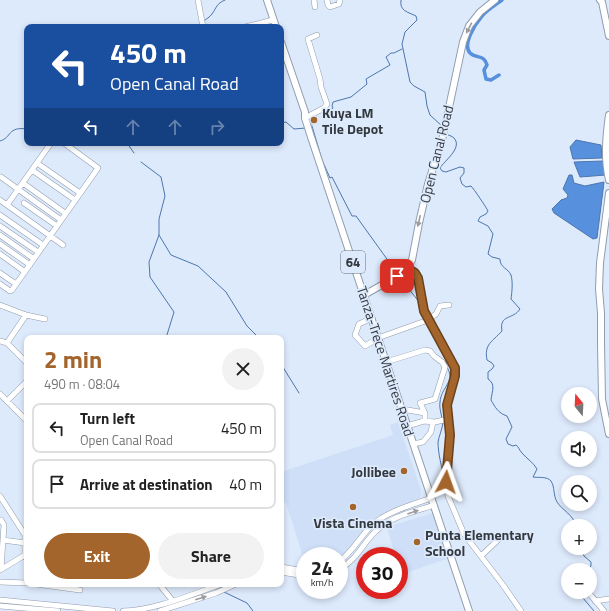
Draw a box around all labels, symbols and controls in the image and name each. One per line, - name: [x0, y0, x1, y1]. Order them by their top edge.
- one-way arrow: [466, 22, 473, 34]
- text: 450 m: [110, 31, 187, 74]
- icon: left: [44, 40, 96, 92]
- text: Open Canal Road: [110, 70, 239, 97]
- place label: Kuya LM Tile Depot: [322, 102, 383, 139]
- street label: Open Canal Road: [414, 103, 458, 205]
- marker: Kuya LM Tile Depot: [309, 115, 319, 125]
- icon: left: [80, 116, 102, 138]
- icon: ahead: [122, 116, 144, 138]
- icon: ahead: [164, 116, 186, 138]
- icon: right: [206, 116, 228, 138]
- one-way arrow: [416, 215, 422, 228]
- road number: 64: [341, 251, 365, 273]
- pin: [380, 259, 414, 293]
- icon: arrive: [386, 265, 408, 287]
- street label: Tanza-Trece Martires Road: [352, 283, 420, 439]
- text: 2 min: [44, 341, 102, 377]
- button: close: [222, 348, 264, 390]
- text: 490 m · 08:04: [44, 374, 120, 394]
- north arrow: [561, 387, 597, 423]
- map controls: [561, 387, 597, 599]
- text: Turn left: [80, 407, 135, 430]
- icon: left: [46, 417, 68, 439]
- text: 450 m: [221, 417, 262, 440]
- text: Open Canal Road: [80, 430, 173, 450]
- button: sound: [561, 431, 597, 467]
- place label: Jollibee: [351, 461, 396, 482]
- position arrow: [425, 461, 467, 503]
- marker: Jollibee: [399, 466, 409, 476]
- icon: arrive: [46, 473, 68, 495]
- text: Arrive at destination: [80, 473, 213, 496]
- text: 40 m: [229, 473, 262, 496]
- button: search: [561, 475, 597, 511]
- marker: Vista Cinema: [348, 502, 358, 512]
- one-way arrow: [407, 509, 419, 515]
- place label: Vista Cinema: [314, 512, 393, 533]
- button: +: [561, 519, 597, 555]
- place label: Punta Elementary School: [425, 524, 534, 561]
- button: Exit: [44, 533, 150, 579]
- button: Share: [158, 533, 264, 579]
- marker: Punta Elementary School: [412, 537, 422, 547]
- speed limit sign: 30: [356, 547, 408, 599]
- text: 24: [311, 552, 333, 583]
- button: −: [561, 563, 597, 599]
- text: km/h: [311, 575, 333, 590]
- one-way arrow: [195, 595, 207, 601]

